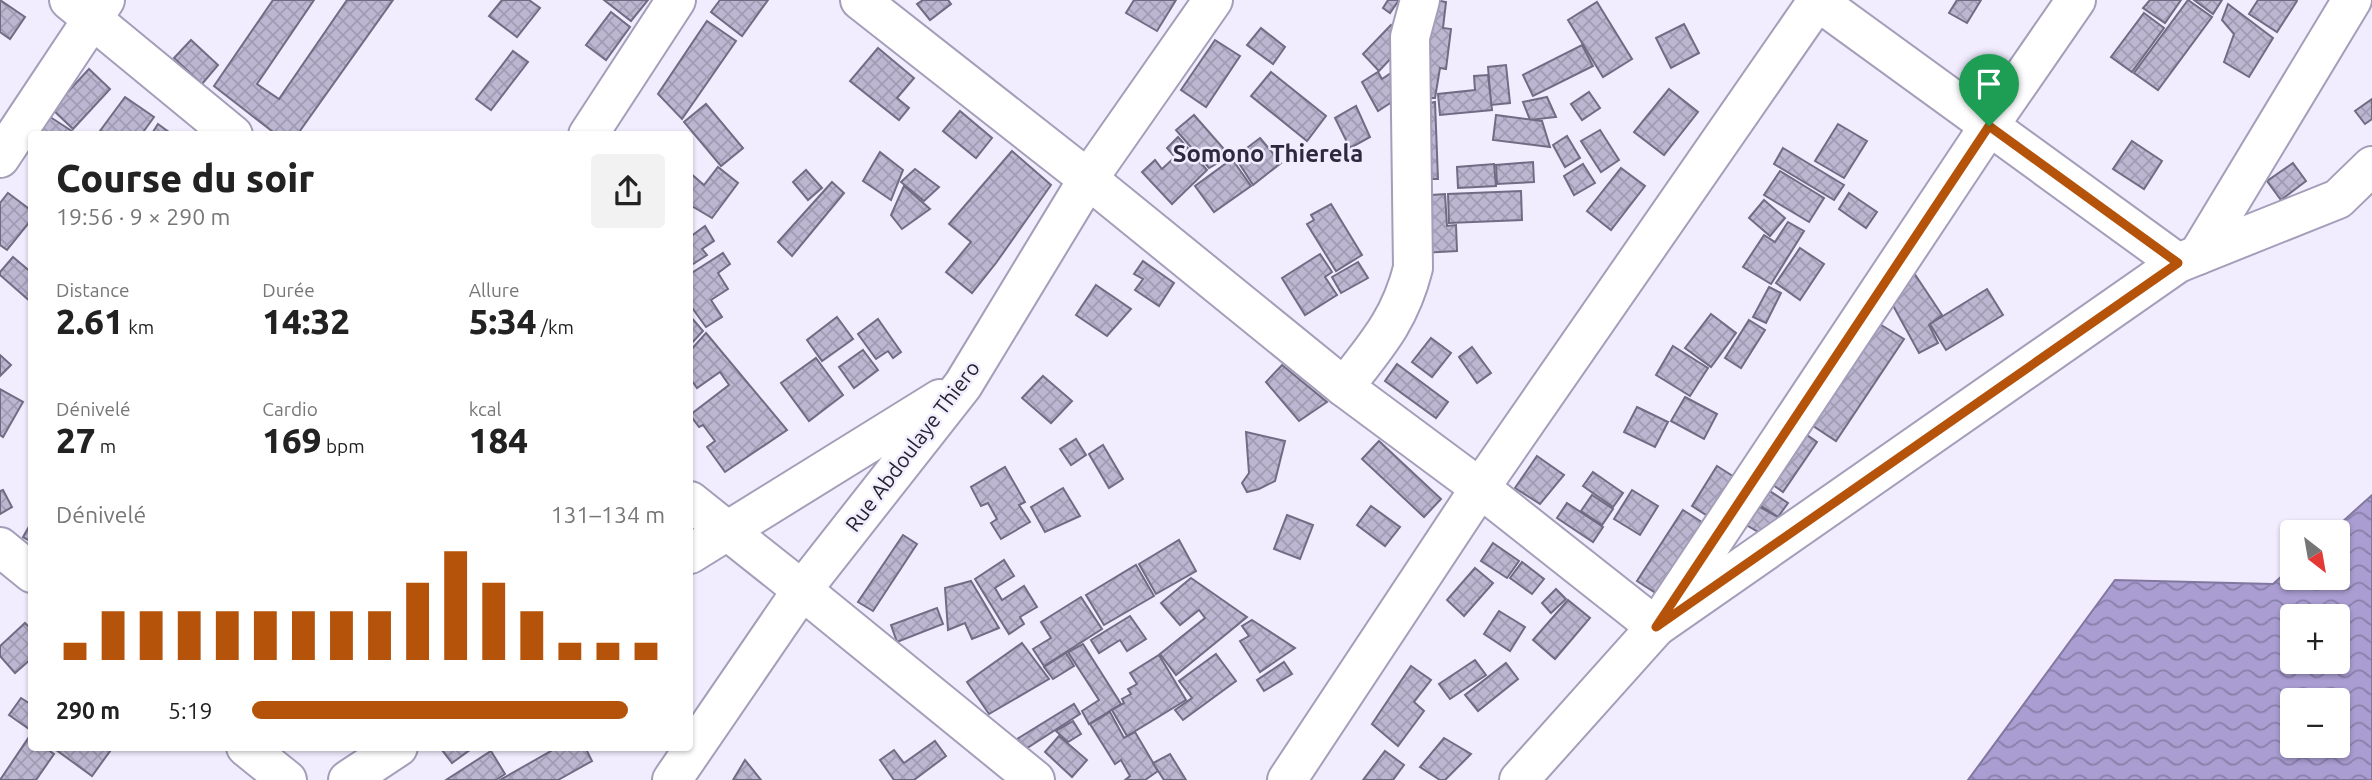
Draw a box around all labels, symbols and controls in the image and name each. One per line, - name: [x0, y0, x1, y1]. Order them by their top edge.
- pin: [1959, 54, 2019, 126]
- icon: arrive: [1970, 65, 2008, 103]
- district label: Somono Thierela: [1173, 140, 1363, 167]
- button: share: [591, 154, 665, 228]
- text: Course du soir: [56, 157, 314, 199]
- text: 19:56 · 9 × 290 m: [56, 204, 230, 229]
- text: Distance: [56, 279, 130, 301]
- text: Durée: [262, 279, 315, 301]
- text: Allure: [469, 279, 519, 301]
- text: 2.61: [56, 301, 124, 341]
- text: 14:32: [262, 301, 350, 341]
- text: 5:34: [469, 301, 537, 341]
- text: km: [124, 316, 154, 338]
- text: /km: [537, 316, 574, 338]
- street label: Rue Abdoulaye Thiero: [840, 356, 984, 536]
- text: Dénivelé: [56, 398, 131, 420]
- text: Cardio: [262, 398, 318, 420]
- text: kcal: [469, 398, 501, 420]
- text: 27: [56, 420, 95, 460]
- text: 169: [262, 420, 322, 460]
- text: 184: [469, 420, 528, 460]
- text: m: [95, 435, 116, 457]
- text: bpm: [322, 435, 365, 457]
- text: Dénivelé: [56, 502, 146, 527]
- text: 131–134 m: [551, 502, 665, 527]
- north arrow: [2280, 520, 2350, 590]
- map controls: [2280, 520, 2350, 758]
- button: +: [2280, 604, 2350, 674]
- button: −: [2280, 688, 2350, 758]
- text: 290 m: [56, 698, 120, 723]
- text: 5:19: [168, 698, 213, 723]

